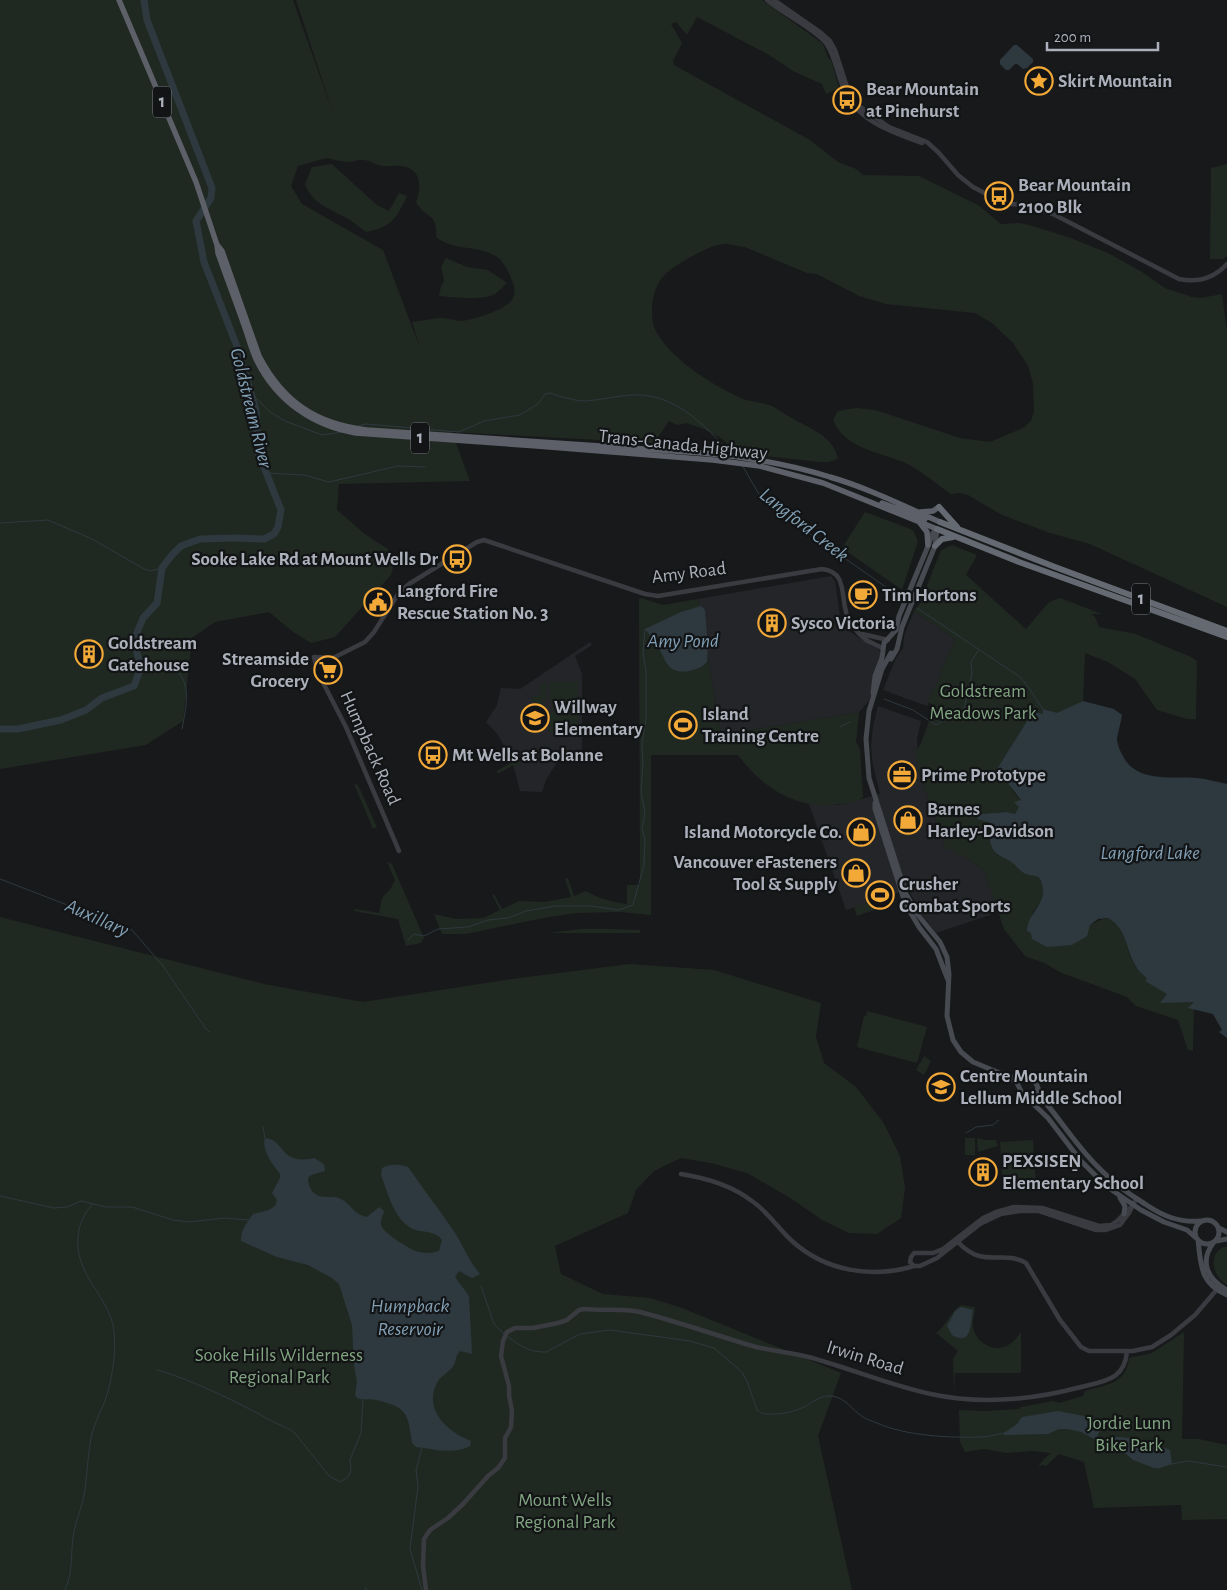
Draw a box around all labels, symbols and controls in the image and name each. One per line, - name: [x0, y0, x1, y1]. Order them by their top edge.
- scale bar: [1047, 20, 1158, 52]
- text: 200 m: [1054, 30, 1091, 45]
- place icon: Skirt Mountain: [1024, 66, 1054, 96]
- place label: Skirt Mountain: [1058, 72, 1172, 91]
- place label: Bear Mountain at Pinehurst: [866, 80, 979, 121]
- bus stop icon: Bear Mountain at Pinehurst: [832, 85, 862, 115]
- road number: 1: [153, 86, 171, 118]
- place label: Bear Mountain 2100 Blk: [1018, 176, 1131, 217]
- bus stop icon: Bear Mountain 2100 Blk: [984, 181, 1014, 211]
- water label: Goldstream River: [226, 346, 276, 471]
- road number: 1: [411, 422, 429, 453]
- street label: Trans-Canada Highway: [598, 427, 768, 463]
- water label: Langford Creek: [756, 484, 852, 566]
- bus stop icon: Sooke Lake Rd at Mount Wells Dr: [442, 544, 472, 574]
- place label: Sooke Lake Rd at Mount Wells Dr: [191, 550, 438, 569]
- street label: Amy Road: [651, 559, 727, 587]
- cafe icon: Tim Hortons: [848, 580, 878, 610]
- place label: Langford Fire Rescue Station No. 3: [397, 582, 548, 623]
- road number: 1: [1132, 584, 1150, 614]
- place label: Tim Hortons: [882, 586, 976, 605]
- public building icon: Langford Fire Rescue Station No. 3: [363, 587, 393, 617]
- building icon: Sysco Victoria: [757, 608, 787, 638]
- place label: Sysco Victoria: [791, 614, 895, 633]
- water label: Amy Pond: [646, 631, 719, 651]
- place label: Goldstream Gatehouse: [108, 634, 197, 675]
- building icon: Goldstream Gatehouse: [74, 639, 104, 669]
- place label: Streamside Grocery: [222, 650, 310, 691]
- supermarket icon: Streamside Grocery: [313, 655, 343, 685]
- park label: Goldstream Meadows Park: [930, 682, 1037, 723]
- street label: Humpback Road: [336, 688, 404, 808]
- place label: Willway Elementary: [554, 698, 643, 739]
- school or university icon: Willway Elementary: [520, 703, 550, 733]
- place label: Island Training Centre: [702, 705, 819, 746]
- sports icon: Island Training Centre: [668, 710, 698, 740]
- bus stop icon: Mt Wells at Bolanne: [418, 740, 448, 770]
- place label: Mt Wells at Bolanne: [452, 746, 603, 765]
- office icon: Prime Prototype: [887, 760, 917, 790]
- place label: Prime Prototype: [921, 766, 1046, 785]
- place label: Barnes Harley-Davidson: [927, 800, 1054, 841]
- shop icon: Barnes Harley-Davidson: [893, 805, 923, 835]
- shop icon: Island Motorcycle Co.: [846, 817, 876, 847]
- place label: Island Motorcycle Co.: [684, 823, 842, 842]
- water label: Langford Lake: [1100, 843, 1200, 863]
- place label: Vancouver eFasteners Tool & Supply: [673, 853, 837, 894]
- shop icon: Vancouver eFasteners Tool & Supply: [841, 858, 871, 888]
- place label: Crusher Combat Sports: [899, 875, 1010, 916]
- sports icon: Crusher Combat Sports: [865, 880, 895, 910]
- water label: Auxillary: [62, 895, 132, 941]
- place label: Centre Mountain Lellum Middle School: [960, 1067, 1122, 1108]
- school or university icon: Centre Mountain Lellum Middle School: [926, 1072, 956, 1102]
- place label: PEXSISEṈ Elementary School: [1002, 1152, 1144, 1193]
- building icon: PEXSISEṈ Elementary School: [968, 1157, 998, 1187]
- water label: Humpback Reservoir: [371, 1296, 449, 1339]
- street label: Irwin Road: [824, 1337, 906, 1379]
- park label: Sooke Hills Wilderness Regional Park: [195, 1346, 363, 1387]
- park label: Jordie Lunn Bike Park: [1087, 1414, 1171, 1455]
- park label: Mount Wells Regional Park: [515, 1491, 616, 1532]

